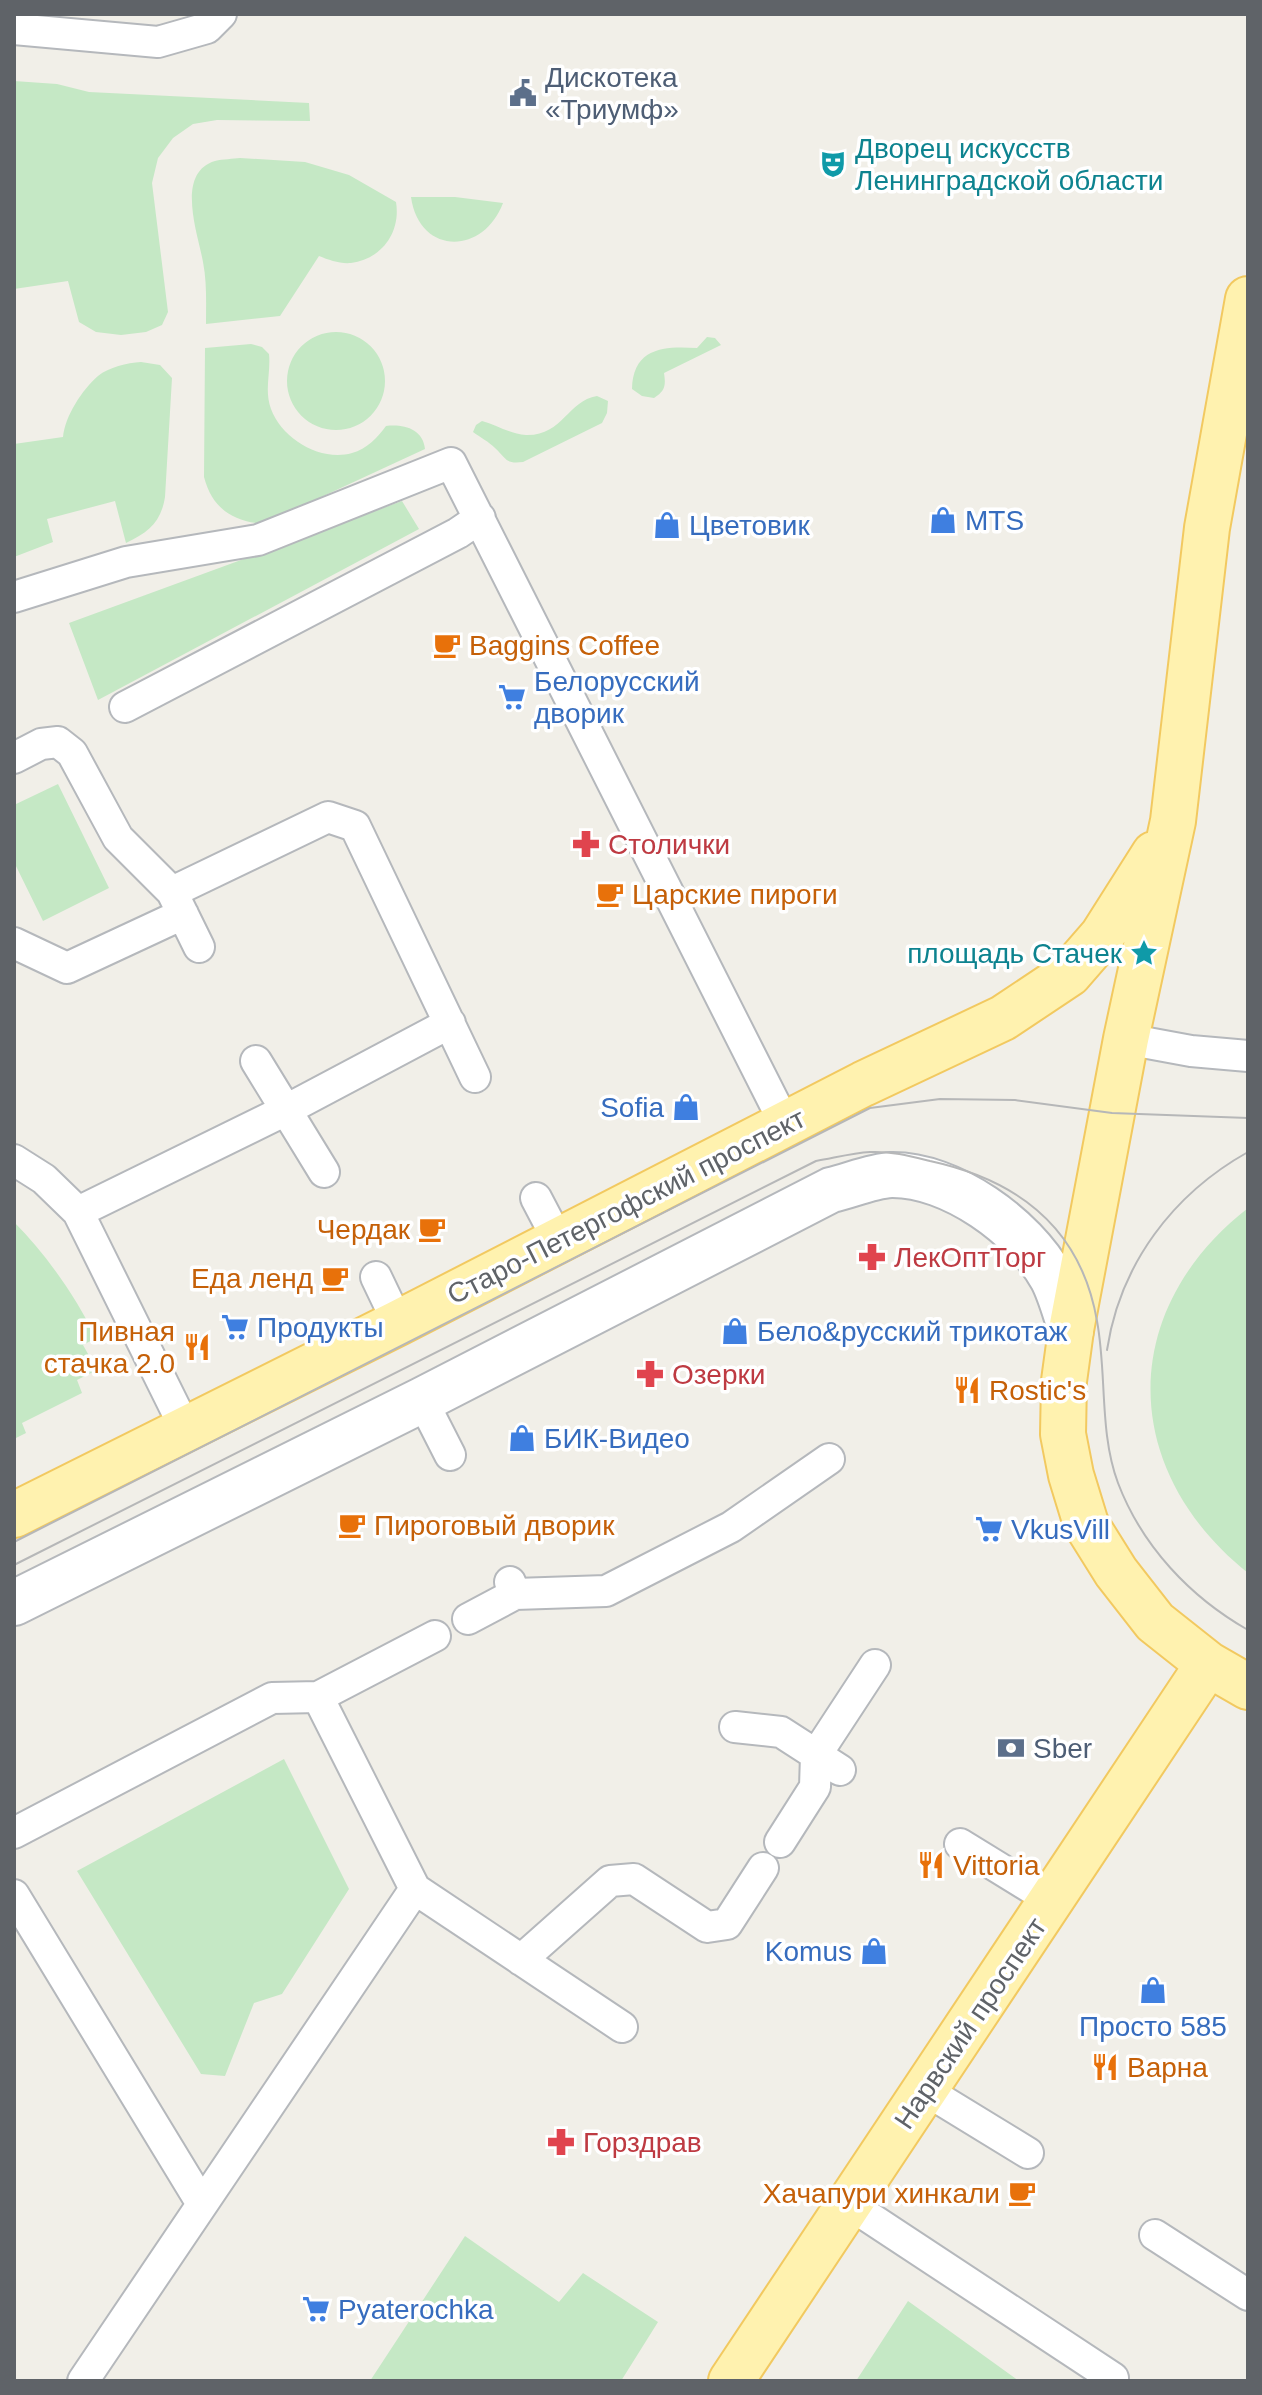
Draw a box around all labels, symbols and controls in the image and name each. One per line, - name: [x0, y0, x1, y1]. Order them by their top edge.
- place label: Дискотека «Триумф»: [545, 62, 679, 125]
- public building icon: Дискотека «Триумф»: [508, 78, 538, 108]
- place label: Дворец искусств Ленинградской области: [855, 133, 1164, 196]
- theatre icon: Дворец искусств Ленинградской области: [818, 149, 848, 179]
- shop icon: MTS: [928, 505, 958, 535]
- place label: MTS: [965, 505, 1024, 536]
- shop icon: Цветовик: [652, 510, 682, 540]
- place label: Цветовик: [689, 510, 811, 541]
- cafe icon: Baggins Coffee: [432, 630, 462, 660]
- place label: Baggins Coffee: [469, 630, 660, 661]
- place label: Белорусский дворик: [534, 666, 700, 729]
- supermarket icon: Белорусский дворик: [497, 682, 527, 712]
- pharmacy icon: Столички: [571, 829, 601, 859]
- place label: Столички: [608, 829, 730, 860]
- cafe icon: Царские пироги: [595, 879, 625, 909]
- place label: Царские пироги: [632, 879, 838, 910]
- place label: площадь Стачек: [907, 938, 1123, 969]
- place icon: площадь Стачек: [1129, 938, 1159, 968]
- place label: Sofia: [600, 1092, 664, 1123]
- shop icon: Sofia: [671, 1092, 701, 1122]
- street label: Старо-Петергофский проспект: [442, 1102, 810, 1310]
- place label: Чердак: [317, 1214, 411, 1245]
- cafe icon: Чердак: [417, 1214, 447, 1244]
- pharmacy icon: ЛекОптТорг: [857, 1242, 887, 1272]
- place label: ЛекОптТорг: [894, 1242, 1046, 1273]
- place label: Еда ленд: [191, 1263, 313, 1294]
- cafe icon: Еда ленд: [320, 1263, 350, 1293]
- supermarket icon: Продукты: [220, 1312, 250, 1342]
- place label: Продукты: [257, 1312, 384, 1343]
- place label: Пивная стачка 2.0: [44, 1316, 175, 1379]
- shop icon: Бело&русский трикотаж: [720, 1316, 750, 1346]
- place label: Бело&русский трикотаж: [757, 1316, 1068, 1347]
- restaurant icon: Пивная стачка 2.0: [182, 1332, 212, 1362]
- pharmacy icon: Озерки: [635, 1359, 665, 1389]
- place label: Озерки: [672, 1359, 765, 1390]
- restaurant icon: Rostic's: [952, 1375, 982, 1405]
- place label: Rostic's: [989, 1375, 1086, 1406]
- shop icon: БИК-Видео: [507, 1423, 537, 1453]
- place label: БИК-Видео: [544, 1423, 690, 1454]
- cafe icon: Пироговый дворик: [337, 1510, 367, 1540]
- place label: Пироговый дворик: [374, 1510, 615, 1541]
- supermarket icon: VkusVill: [974, 1514, 1004, 1544]
- place label: VkusVill: [1011, 1514, 1110, 1545]
- bank icon: Sber: [996, 1733, 1026, 1763]
- place label: Sber: [1033, 1733, 1092, 1764]
- restaurant icon: Vittoria: [916, 1850, 946, 1880]
- place label: Vittoria: [953, 1850, 1040, 1881]
- street label: Нарвский проспект: [888, 1912, 1053, 2135]
- place label: Komus: [765, 1936, 852, 1967]
- shop icon: Komus: [859, 1936, 889, 1966]
- shop icon: Просто 585: [1138, 1975, 1168, 2005]
- place label: Просто 585: [1079, 2011, 1227, 2042]
- restaurant icon: Варна: [1090, 2052, 1120, 2082]
- place label: Варна: [1127, 2052, 1208, 2083]
- pharmacy icon: Горздрав: [546, 2127, 576, 2157]
- place label: Горздрав: [583, 2127, 702, 2158]
- place label: Хачапури хинкали: [763, 2178, 1000, 2209]
- cafe icon: Хачапури хинкали: [1007, 2178, 1037, 2208]
- supermarket icon: Pyaterochka: [301, 2294, 331, 2324]
- place label: Pyaterochka: [338, 2294, 494, 2325]

